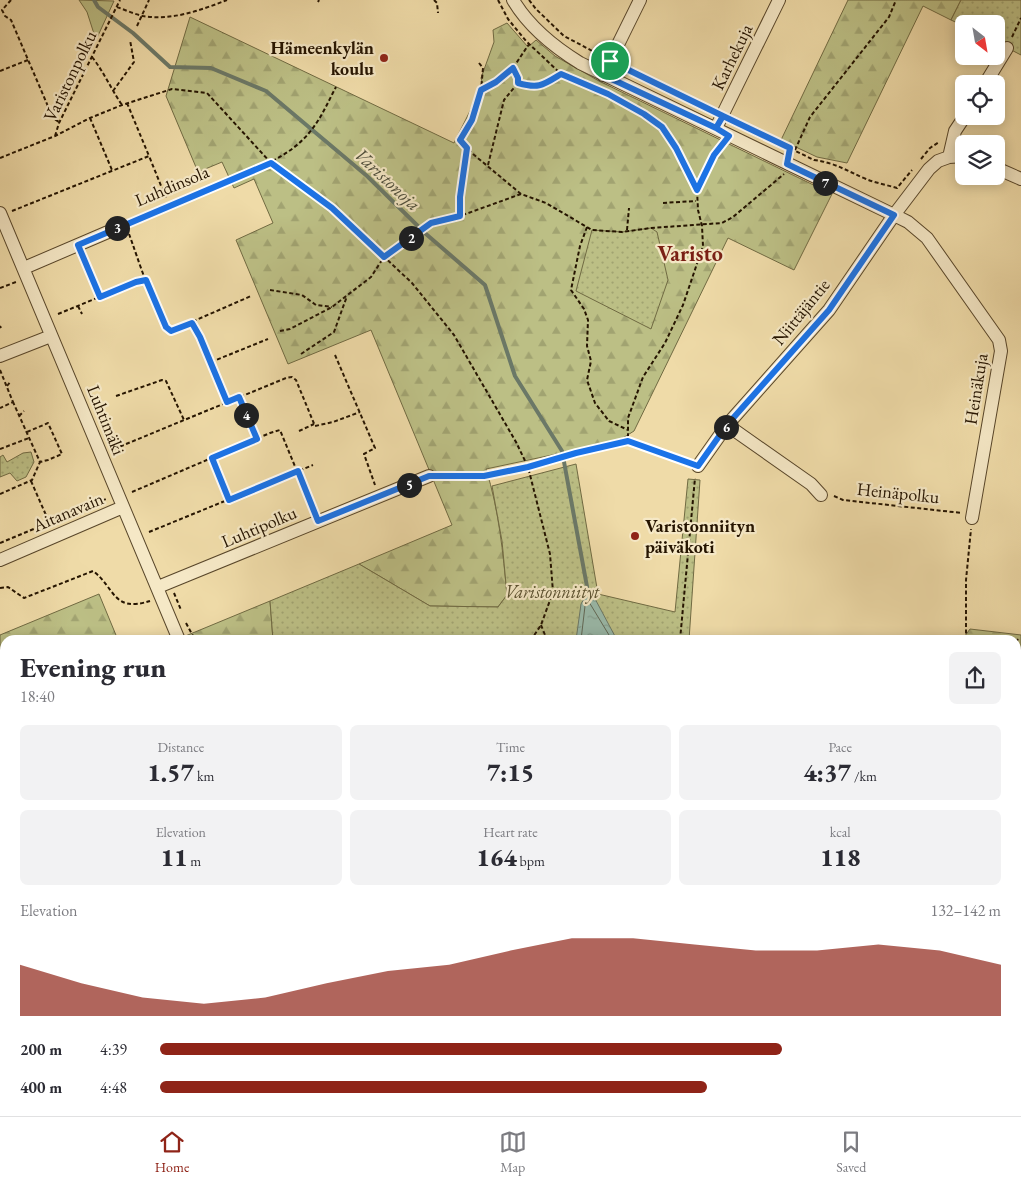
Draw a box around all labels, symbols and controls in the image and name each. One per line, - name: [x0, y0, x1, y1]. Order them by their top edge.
- north arrow: [955, 15, 1005, 65]
- map controls: [955, 15, 1005, 185]
- street label: Karhekuja: [706, 19, 758, 94]
- street label: Varistonpolku: [38, 26, 102, 125]
- place label: Hämeenkylän koulu: [271, 36, 374, 80]
- pin: [589, 40, 631, 82]
- icon: arrive: [596, 47, 624, 75]
- marker: Hämeenkylän koulu: [378, 52, 390, 64]
- button: locate: [955, 75, 1005, 125]
- button: layers: [955, 135, 1005, 185]
- water label: Varistonoja: [349, 142, 426, 216]
- street label: Luhdinsola: [131, 159, 213, 211]
- pin: 7: [812, 170, 838, 196]
- text: 7: [822, 174, 829, 192]
- pin: 3: [104, 216, 130, 240]
- text: 3: [114, 219, 121, 237]
- pin: 2: [398, 226, 424, 250]
- text: 2: [408, 229, 415, 247]
- district label: Varisto: [657, 239, 723, 268]
- street label: Niittäjäntie: [767, 274, 834, 350]
- street label: Heinäkuja: [959, 351, 993, 426]
- street label: Luhtimäki: [82, 381, 131, 459]
- pin: 4: [234, 402, 258, 428]
- text: 4: [243, 406, 250, 424]
- pin: 6: [714, 414, 738, 440]
- text: 6: [723, 418, 730, 436]
- pin: 5: [396, 472, 422, 498]
- text: 5: [406, 476, 413, 494]
- street label: Heinäpolku: [856, 477, 941, 508]
- street label: Aitanavain: [28, 486, 107, 537]
- street label: Luhtipolku: [218, 500, 300, 553]
- place label: Varistonniityn päiväkoti: [645, 514, 755, 558]
- marker: Varistonniityn päiväkoti: [629, 530, 641, 542]
- park label: Varistonniityt: [505, 580, 600, 604]
- text: Evening run: [20, 649, 166, 685]
- button: share: [949, 652, 1001, 704]
- text: 18:40: [20, 686, 55, 707]
- text: Distance: [157, 738, 204, 756]
- text: Time: [496, 738, 525, 756]
- text: Pace: [828, 738, 852, 756]
- text: 1.57: [147, 756, 194, 788]
- text: 7:15: [487, 756, 534, 788]
- text: 4:37: [803, 756, 851, 788]
- text: km: [194, 767, 214, 785]
- text: /km: [851, 767, 877, 785]
- text: Elevation: [156, 823, 206, 841]
- text: Heart rate: [483, 823, 538, 841]
- text: kcal: [830, 823, 851, 841]
- text: 11: [160, 841, 187, 873]
- text: 164: [476, 841, 517, 873]
- text: 118: [820, 841, 860, 873]
- text: m: [187, 852, 201, 870]
- text: bpm: [517, 852, 545, 870]
- text: Elevation: [20, 900, 78, 921]
- text: 132–142 m: [930, 900, 1001, 921]
- text: 200 m: [20, 1039, 62, 1060]
- text: 4:39: [100, 1039, 127, 1060]
- text: 400 m: [20, 1077, 62, 1098]
- text: 4:48: [100, 1077, 127, 1098]
- tab: Home: [155, 1128, 189, 1176]
- tab: Map: [499, 1128, 527, 1176]
- tab: Saved: [836, 1128, 866, 1176]

